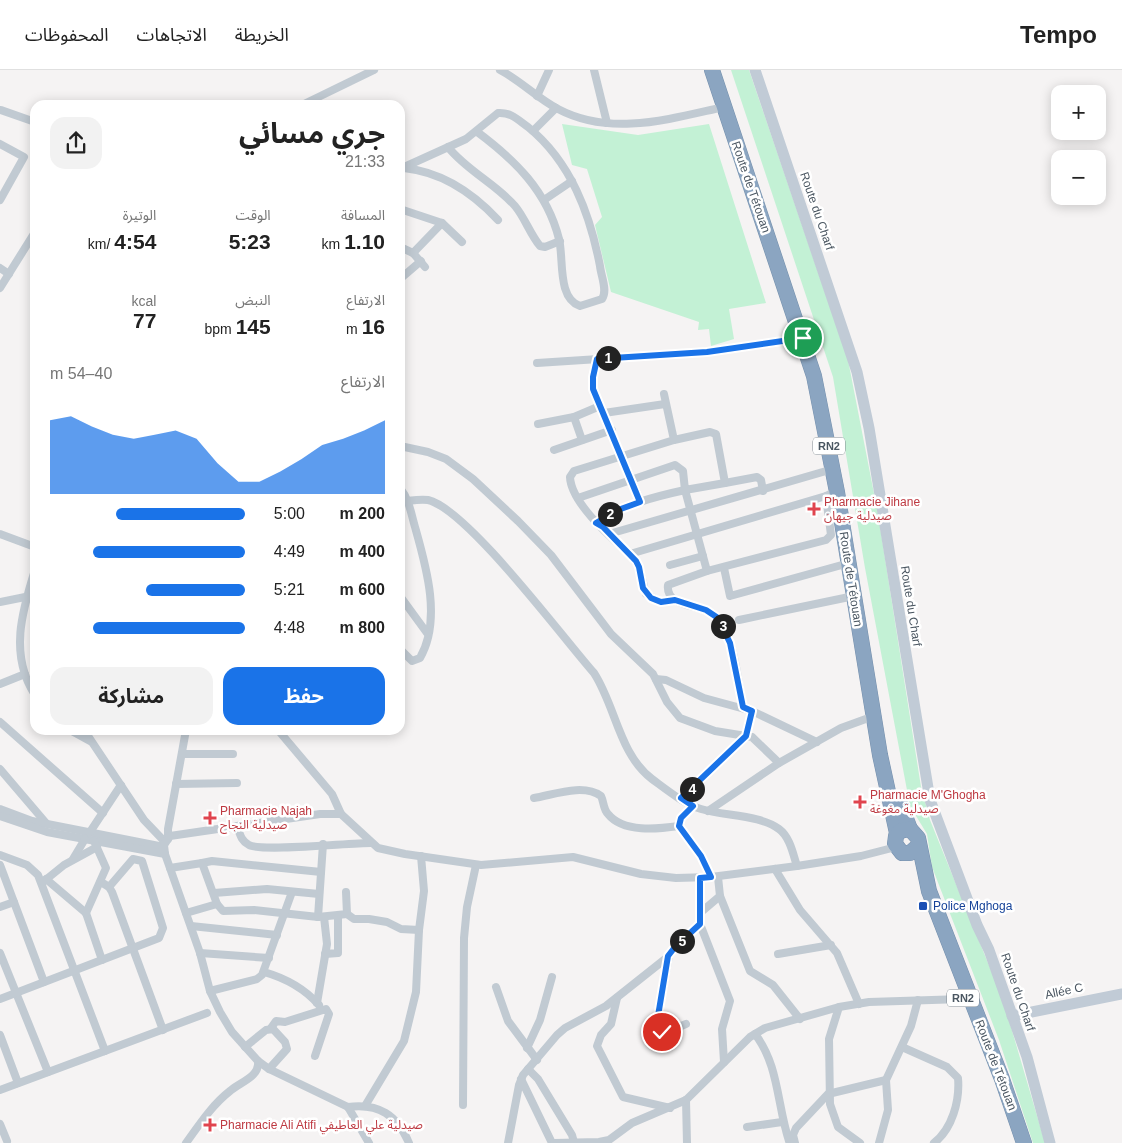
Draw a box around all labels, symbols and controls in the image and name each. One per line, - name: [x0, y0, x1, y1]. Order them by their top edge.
- text: Tempo: [1020, 21, 1097, 48]
- text: المحفوظات: [25, 25, 109, 45]
- text: الاتجاهات: [137, 25, 207, 45]
- text: الخريطة: [235, 25, 289, 45]
- map controls: [1051, 85, 1106, 205]
- button: +: [1051, 85, 1106, 140]
- button: share: [50, 117, 102, 169]
- text: جري مسائي: [239, 118, 385, 149]
- street label: Route de Tétouan: [729, 139, 773, 235]
- button: −: [1051, 150, 1106, 205]
- text: 21:33: [345, 153, 385, 170]
- street label: Route du Charf: [797, 170, 837, 252]
- text: الوتيرة: [123, 207, 156, 223]
- text: الوقت: [236, 207, 271, 223]
- text: المسافة: [341, 207, 385, 223]
- text: 4:54: [114, 230, 156, 253]
- text: 5:23: [229, 230, 271, 253]
- text: 1.10: [344, 230, 385, 253]
- text: /km: [88, 236, 114, 252]
- text: km: [322, 236, 344, 252]
- text: النبض: [235, 292, 271, 308]
- text: الارتفاع: [347, 292, 385, 308]
- text: kcal: [131, 293, 156, 309]
- text: 77: [133, 309, 156, 332]
- text: 145: [236, 315, 271, 338]
- text: 16: [362, 315, 385, 338]
- pin: [782, 317, 824, 359]
- text: bpm: [205, 321, 236, 337]
- text: m: [346, 321, 362, 337]
- icon: arrive: [789, 324, 817, 352]
- pin: 1: [596, 346, 620, 370]
- text: 1: [605, 350, 612, 366]
- text: 40–54 m: [50, 365, 112, 382]
- text: الارتفاع: [341, 373, 385, 390]
- road number: RN2: [813, 438, 845, 454]
- place label: Pharmacie Jihane صيدلية جيهان: [824, 495, 920, 523]
- pin: 2: [598, 502, 622, 526]
- marker: Pharmacie Jihane صيدلية جيهان: [808, 503, 820, 515]
- text: 5:00: [274, 505, 305, 522]
- text: 200 m: [340, 505, 385, 522]
- text: 2: [607, 506, 614, 522]
- street label: Route de Tétouan: [837, 531, 865, 627]
- text: 4:49: [274, 543, 305, 560]
- text: 400 m: [340, 543, 385, 560]
- street label: Route du Charf: [898, 565, 924, 648]
- text: 5:21: [274, 581, 305, 598]
- text: 600 m: [340, 581, 385, 598]
- pin: 3: [710, 614, 736, 638]
- text: 3: [720, 618, 727, 634]
- text: 4:48: [274, 619, 305, 636]
- text: 800 m: [340, 619, 385, 636]
- button: مشاركة: [50, 667, 213, 725]
- button: حفظ: [223, 667, 385, 725]
- pin: 4: [680, 776, 704, 802]
- text: 4: [689, 781, 696, 797]
- place label: Pharmacie M'Ghogha صيدلية مغوغة: [870, 788, 986, 816]
- marker: Pharmacie M'Ghogha صيدلية مغوغة: [854, 796, 866, 808]
- place label: Pharmacie Najah صيدلية النجاح: [220, 804, 312, 834]
- marker: Pharmacie Najah صيدلية النجاح: [204, 812, 216, 824]
- place label: Police Mghoga: [933, 899, 1013, 913]
- marker: Police Mghoga: [917, 900, 929, 912]
- pin: 5: [670, 928, 694, 954]
- text: 5: [679, 933, 686, 949]
- street label: Route du Charf: [998, 951, 1038, 1033]
- street label: Allée C: [1044, 980, 1085, 1002]
- road number: RN2: [947, 990, 979, 1006]
- pin: [641, 1011, 683, 1053]
- icon: check: [648, 1018, 676, 1046]
- street label: Route de Tétouan: [972, 1018, 1020, 1112]
- place label: Pharmacie Ali Atifi صيدلية علي العاطيفي: [220, 1118, 423, 1135]
- marker: Pharmacie Ali Atifi صيدلية علي العاطيفي: [204, 1119, 216, 1131]

